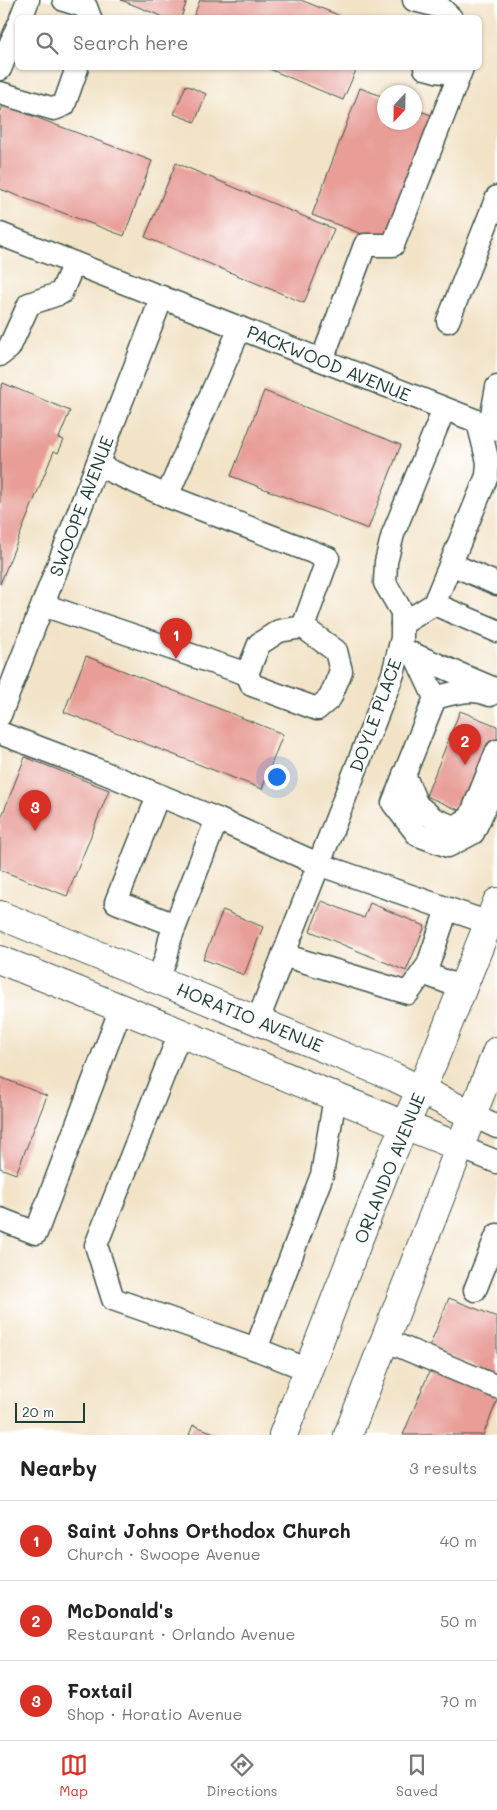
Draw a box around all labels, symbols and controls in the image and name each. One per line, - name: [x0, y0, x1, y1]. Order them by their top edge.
- search box: [15, 15, 482, 70]
- icon: search: [33, 29, 61, 57]
- text: Search here: [73, 30, 189, 55]
- north arrow: [377, 85, 422, 130]
- street label: PACKWOOD AVENUE: [244, 319, 414, 407]
- street label: SWOOPE AVENUE: [43, 432, 119, 580]
- pin: 1: [160, 618, 192, 659]
- street label: DOYLE PLACE: [343, 655, 407, 775]
- pin: 2: [449, 724, 481, 765]
- your location: [264, 764, 290, 790]
- pin: 3: [19, 790, 51, 831]
- street label: HORATIO AVENUE: [173, 977, 327, 1057]
- street label: ORLANDO AVENUE: [348, 1089, 430, 1247]
- scale bar: [15, 1400, 85, 1423]
- text: 20 m: [22, 1402, 54, 1421]
- text: Nearby: [20, 1454, 97, 1481]
- text: 3 results: [409, 1457, 477, 1478]
- text: Saint Johns Orthodox Church: [67, 1518, 351, 1543]
- text: 1: [32, 1530, 40, 1551]
- text: 40 m: [440, 1530, 477, 1551]
- text: Church · Swoope Avenue: [67, 1543, 261, 1564]
- text: McDonald's: [67, 1598, 173, 1623]
- text: 2: [32, 1610, 40, 1631]
- text: 50 m: [440, 1610, 477, 1631]
- text: Restaurant · Orlando Avenue: [67, 1623, 295, 1644]
- text: Foxtail: [67, 1678, 132, 1703]
- text: 3: [31, 1690, 41, 1711]
- text: 70 m: [440, 1690, 477, 1711]
- text: Shop · Horatio Avenue: [67, 1703, 242, 1724]
- tab: Map: [59, 1751, 88, 1800]
- tab: Directions: [206, 1751, 278, 1800]
- tab: Saved: [396, 1751, 438, 1800]

